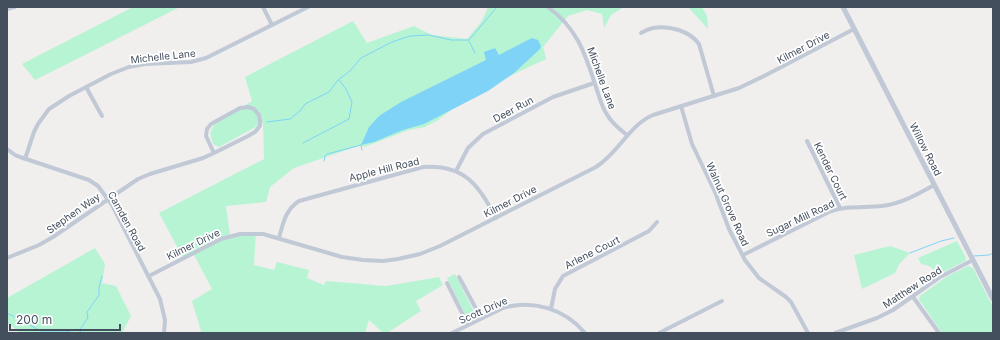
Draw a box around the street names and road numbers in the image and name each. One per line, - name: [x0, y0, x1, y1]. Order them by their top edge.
- street label: Kilmer Drive: [775, 28, 831, 66]
- street label: Michelle Lane: [585, 45, 619, 111]
- street label: Michelle Lane: [130, 47, 196, 65]
- street label: Deer Run: [491, 93, 535, 125]
- street label: Willow Road: [907, 120, 945, 178]
- street label: Kender Court: [812, 140, 851, 203]
- street label: Apple Hill Road: [348, 154, 420, 184]
- street label: Walnut Grove Road: [704, 160, 752, 248]
- street label: Kilmer Drive: [482, 182, 539, 219]
- street label: Camden Road: [106, 189, 148, 253]
- street label: Stephen Way: [44, 190, 102, 236]
- street label: Sugar Mill Road: [764, 197, 836, 239]
- street label: Kilmer Drive: [164, 226, 222, 262]
- street label: Arlene Court: [563, 233, 622, 271]
- street label: Matthew Road: [880, 264, 944, 310]
- street label: Scott Drive: [457, 294, 509, 326]

